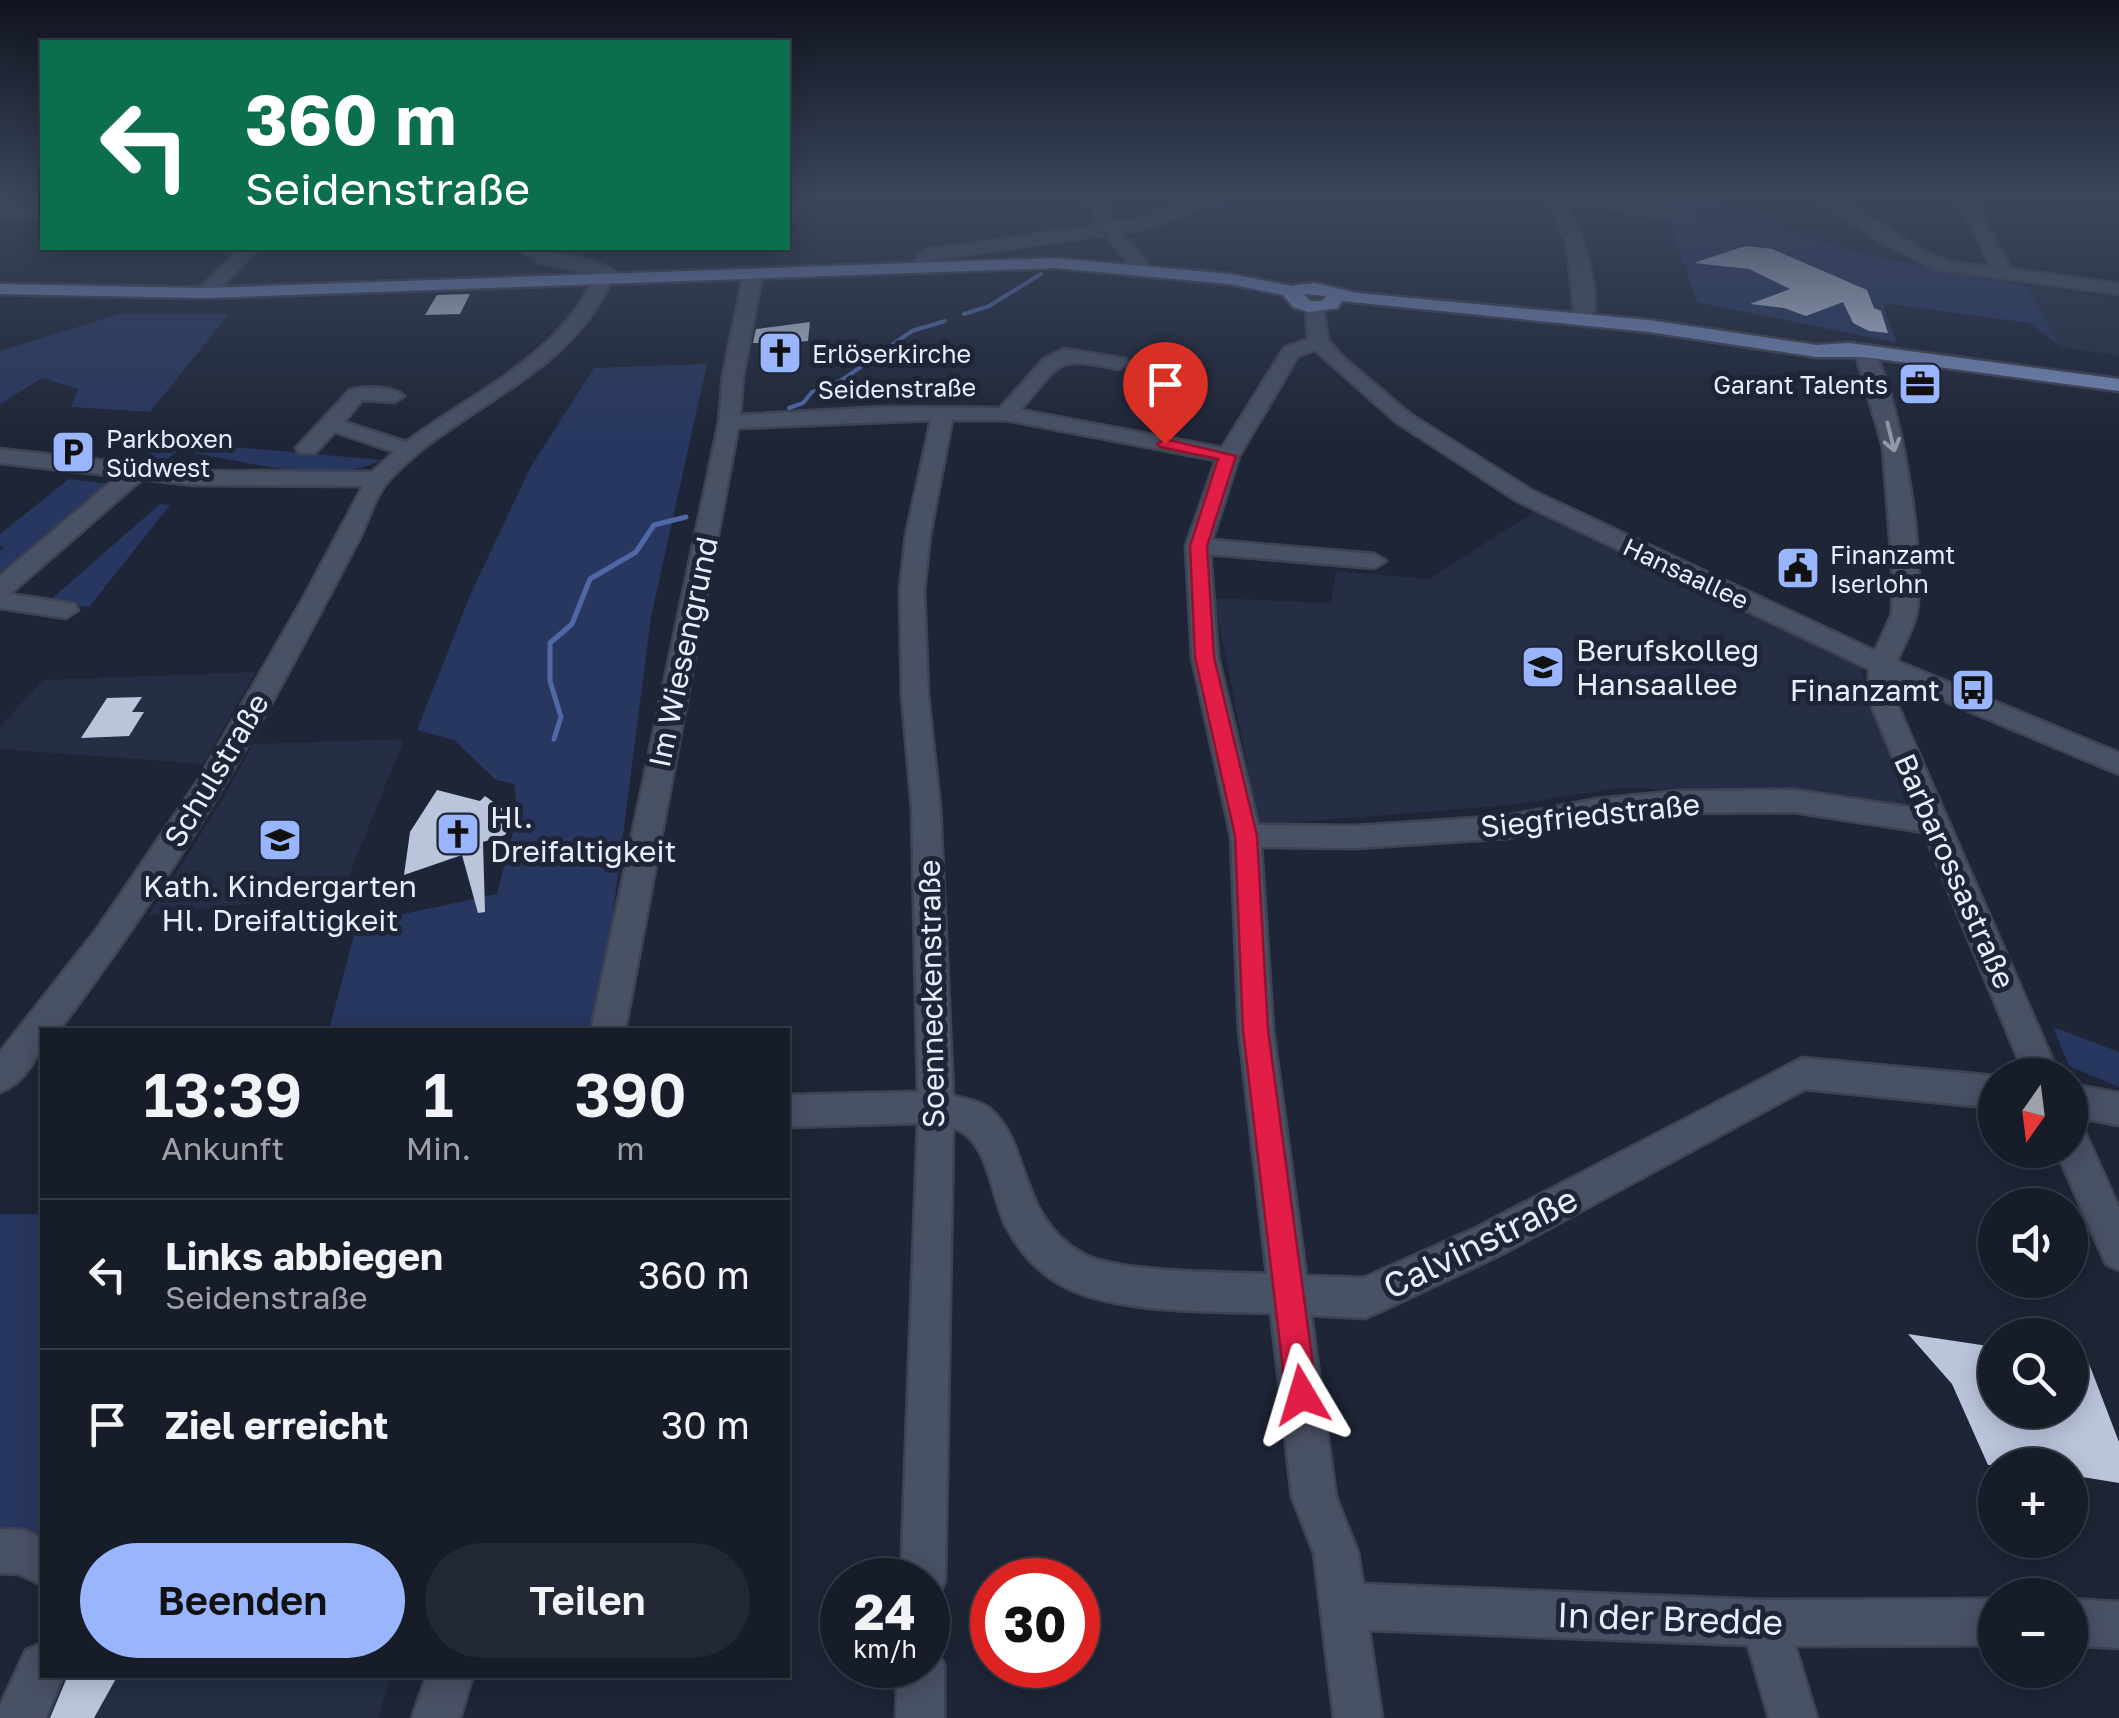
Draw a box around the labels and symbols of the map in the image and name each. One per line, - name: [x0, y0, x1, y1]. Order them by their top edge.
- church icon: Erlöserkirche: [757, 330, 803, 376]
- place label: Erlöserkirche: [812, 338, 971, 369]
- pin: [1123, 342, 1208, 445]
- office icon: Garant Talents: [1897, 361, 1943, 407]
- place label: Garant Talents: [1713, 369, 1888, 400]
- street label: Seidenstraße: [818, 371, 976, 405]
- one-way arrow: [1882, 421, 1901, 452]
- place label: Parkboxen Südwest: [106, 423, 233, 483]
- parking icon: Parkboxen Südwest: [50, 429, 96, 475]
- street label: Hansaallee: [1618, 530, 1754, 616]
- street label: Im Wiesengrund: [641, 533, 725, 771]
- place label: Finanzamt Iserlohn: [1830, 539, 1955, 599]
- public building icon: Finanzamt Iserlohn: [1775, 545, 1821, 591]
- place label: Berufskolleg Hansaallee: [1576, 632, 1759, 702]
- school or university icon: Berufskolleg Hansaallee: [1520, 644, 1566, 690]
- bus stop icon: Finanzamt: [1950, 667, 1996, 713]
- place label: Finanzamt: [1790, 672, 1940, 708]
- street label: Schulstraße: [156, 687, 276, 853]
- street label: Barbarossastraße: [1887, 748, 2023, 994]
- street label: Siegfriedstraße: [1478, 786, 1702, 844]
- place label: Hl. Dreifaltigkeit: [490, 799, 676, 869]
- church icon: Hl. Dreifaltigkeit: [435, 811, 481, 857]
- school or university icon: Kath. Kindergarten Hl. Dreifaltigkeit: [257, 817, 303, 863]
- street label: Soenneckenstraße: [911, 859, 951, 1129]
- place label: Kath. Kindergarten Hl. Dreifaltigkeit: [143, 868, 417, 938]
- north arrow: [1978, 1058, 2088, 1168]
- street label: Calvinstraße: [1376, 1177, 1584, 1307]
- position arrow: [1250, 1343, 1354, 1447]
- speed limit sign: 30: [970, 1558, 1100, 1688]
- street label: In der Bredde: [1556, 1593, 1784, 1643]

